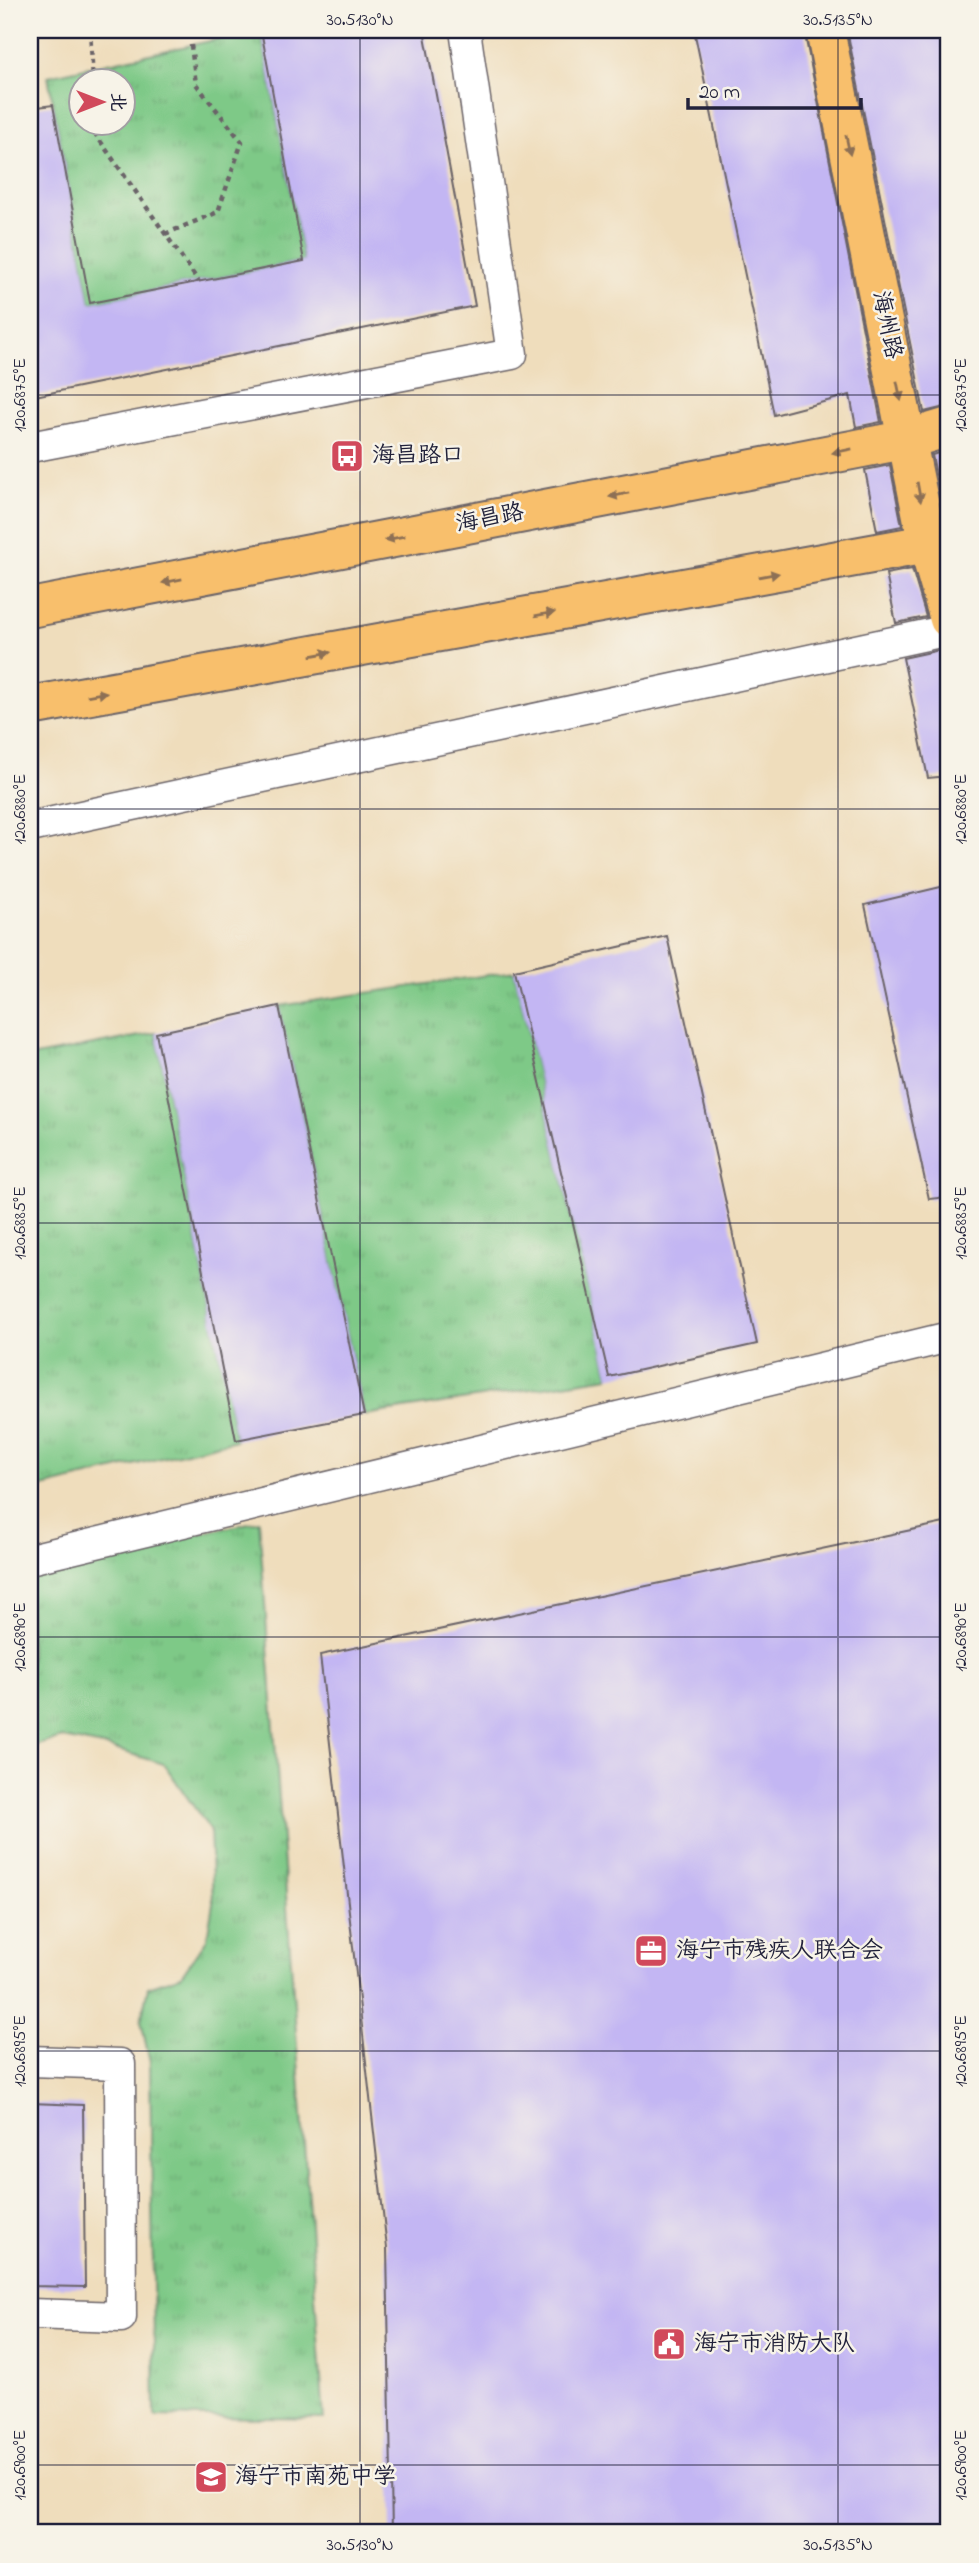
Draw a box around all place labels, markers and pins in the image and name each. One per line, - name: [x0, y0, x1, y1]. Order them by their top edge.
- bus stop icon: 海昌路口: [328, 437, 366, 475]
- place label: 海昌路口: [372, 440, 464, 473]
- office icon: 海宁市残疾人联合会: [632, 1932, 670, 1970]
- place label: 海宁市残疾人联合会: [676, 1935, 883, 1968]
- public building icon: 海宁市消防大队: [650, 2325, 688, 2363]
- place label: 海宁市消防大队: [694, 2328, 855, 2361]
- school or university icon: 海宁市南苑中学: [192, 2458, 230, 2496]
- place label: 海宁市南苑中学: [235, 2461, 396, 2494]

